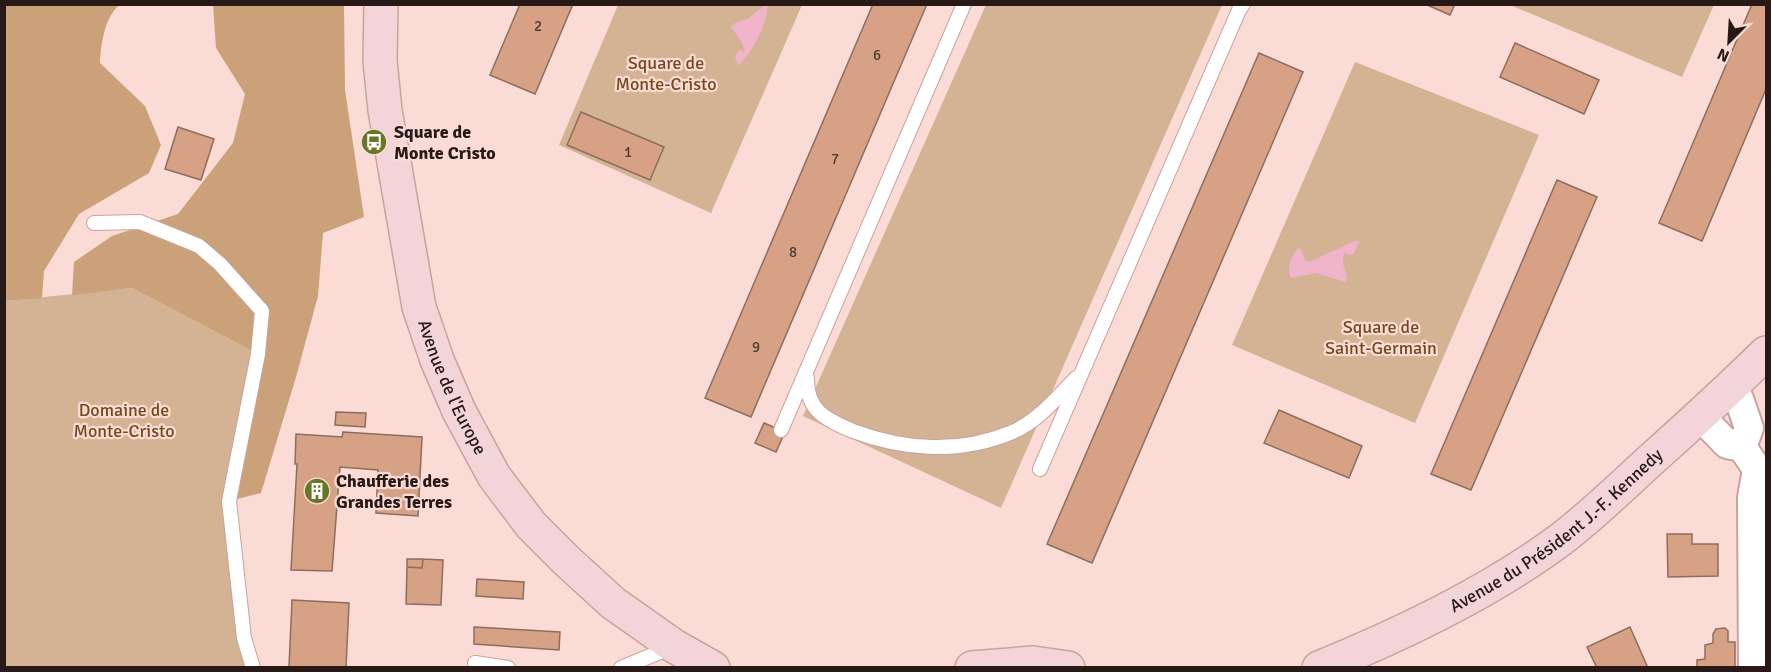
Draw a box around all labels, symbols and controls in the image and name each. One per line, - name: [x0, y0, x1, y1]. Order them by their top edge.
- north arrow: [1699, 12, 1759, 72]
- house number: 2: [534, 17, 542, 35]
- text: N: [1714, 43, 1732, 66]
- house number: 6: [873, 46, 881, 64]
- park label: Square de Monte-Cristo: [615, 52, 717, 95]
- place label: Square de Monte Cristo: [394, 121, 496, 164]
- bus stop icon: Square de Monte Cristo: [359, 127, 389, 157]
- house number: 1: [624, 143, 632, 161]
- house number: 7: [831, 150, 839, 168]
- house number: 8: [789, 243, 797, 261]
- park label: Square de Saint-Germain: [1325, 316, 1437, 359]
- street label: Avenue de l'Europe: [413, 317, 491, 458]
- house number: 9: [752, 338, 760, 356]
- park label: Domaine de Monte-Cristo: [73, 399, 175, 442]
- street label: Avenue du Président J.-F. Kennedy: [1446, 443, 1668, 617]
- place label: Chaufferie des Grandes Terres: [336, 470, 452, 513]
- building icon: Chaufferie des Grandes Terres: [302, 476, 332, 506]

